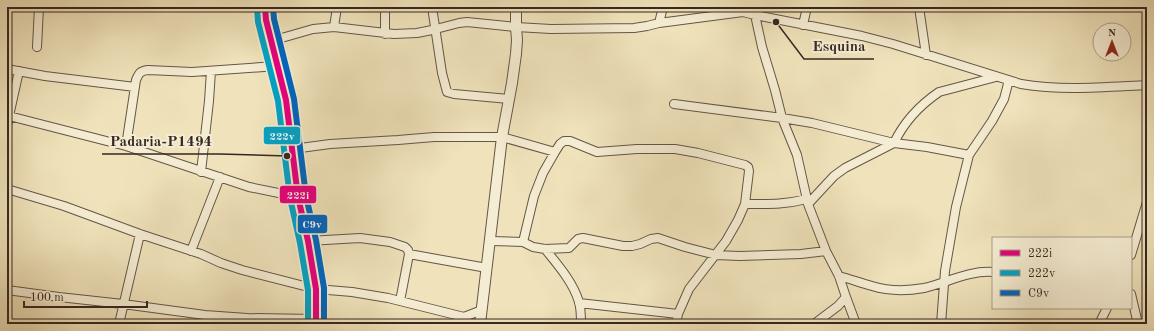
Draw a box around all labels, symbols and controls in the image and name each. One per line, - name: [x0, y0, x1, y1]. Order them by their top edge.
- north arrow: [1092, 22, 1132, 62]
- text: N: [1108, 28, 1117, 39]
- callout: Esquina: [804, 32, 874, 59]
- text: Esquina: [812, 40, 866, 55]
- line badge: 222v: [263, 126, 301, 145]
- callout: Padaria-P1494: [102, 127, 220, 154]
- text: 222v: [270, 132, 295, 143]
- text: Padaria-P1494: [110, 135, 212, 150]
- line badge: 222i: [279, 185, 317, 204]
- text: 222i: [287, 191, 309, 202]
- line badge: C9v: [297, 214, 328, 234]
- text: C9v: [302, 220, 322, 231]
- legend: [992, 237, 1132, 309]
- text: 222i: [1028, 248, 1052, 260]
- text: 222v: [1028, 268, 1056, 280]
- scale bar: [24, 283, 147, 309]
- text: C9v: [1028, 288, 1050, 300]
- text: 100 m: [30, 292, 64, 304]

